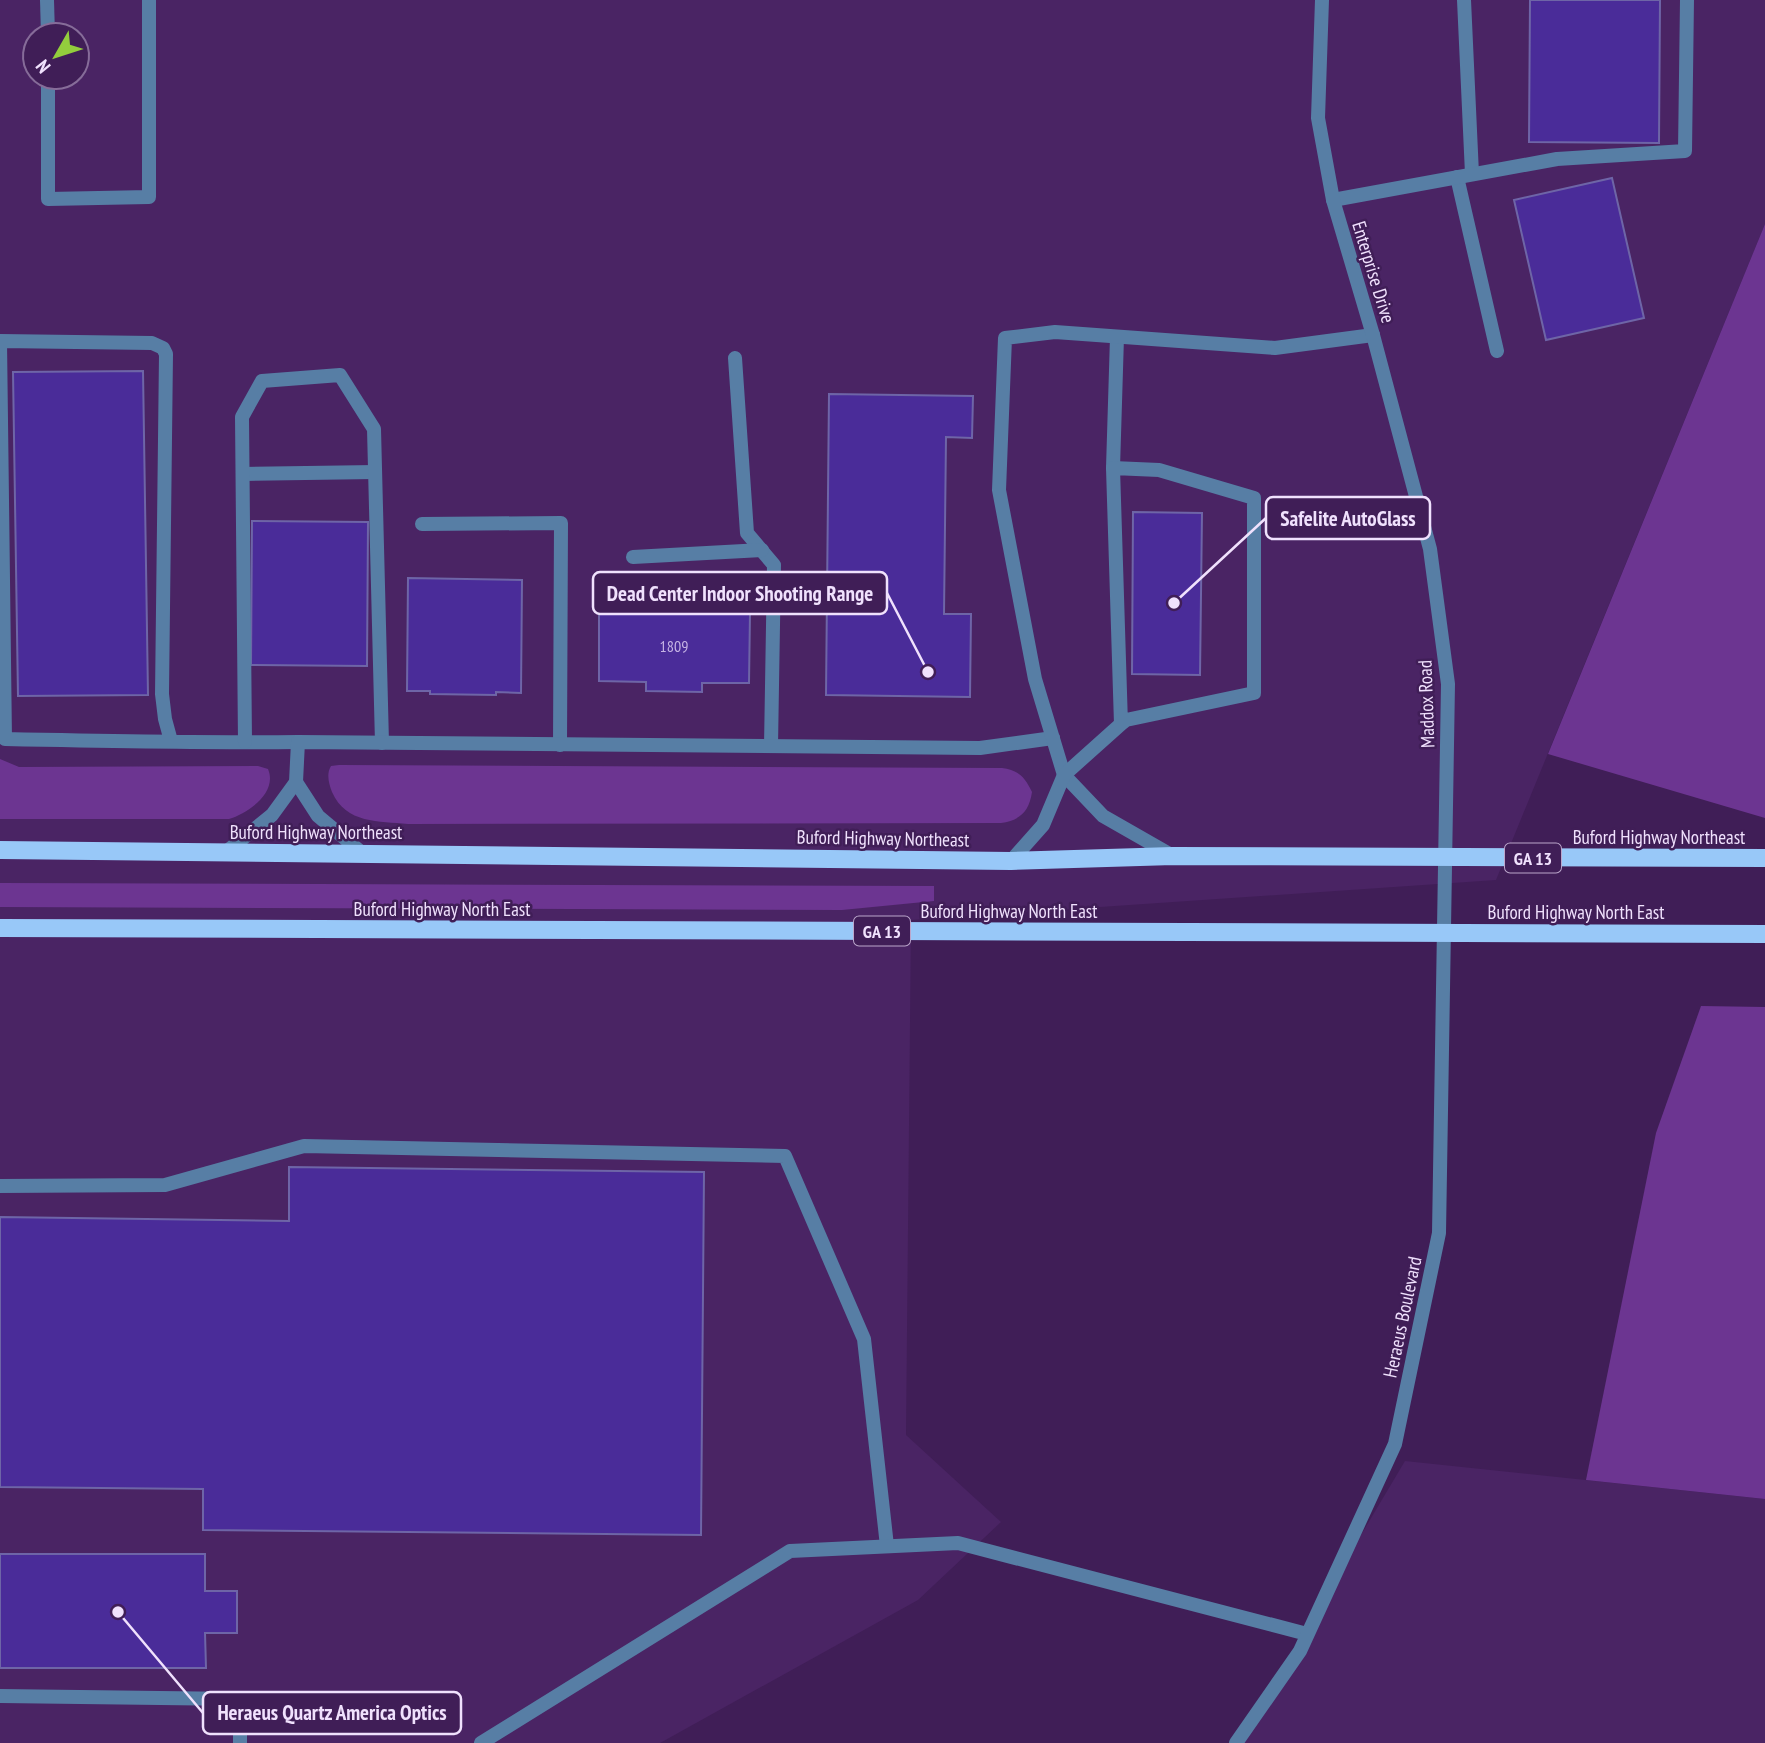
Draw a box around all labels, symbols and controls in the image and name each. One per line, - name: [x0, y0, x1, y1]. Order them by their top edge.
- north arrow: [21, 21, 91, 91]
- text: N: [30, 55, 55, 78]
- street label: Enterprise Drive: [1347, 218, 1401, 326]
- callout: Safelite AutoGlass: [1266, 497, 1430, 539]
- text: Safelite AutoGlass: [1280, 505, 1416, 532]
- callout: Dead Center Indoor Shooting Range: [593, 572, 887, 614]
- text: Dead Center Indoor Shooting Range: [607, 580, 873, 607]
- house number: 1809: [660, 636, 688, 656]
- street label: Maddox Road: [1412, 660, 1440, 748]
- street label: Buford Highway Northeast: [230, 820, 403, 844]
- street label: Buford Highway Northeast: [796, 824, 970, 852]
- street label: Buford Highway Northeast: [1573, 825, 1746, 849]
- road number: GA 13: [1505, 844, 1561, 872]
- street label: Buford Highway North East: [353, 897, 531, 921]
- street label: Buford Highway North East: [920, 899, 1098, 923]
- street label: Buford Highway North East: [1487, 900, 1665, 924]
- road number: GA 13: [854, 916, 910, 946]
- street label: Heraeus Boulevard: [1377, 1254, 1427, 1380]
- callout: Heraeus Quartz America Optics: [203, 1692, 461, 1734]
- text: Heraeus Quartz America Optics: [217, 1699, 447, 1726]

